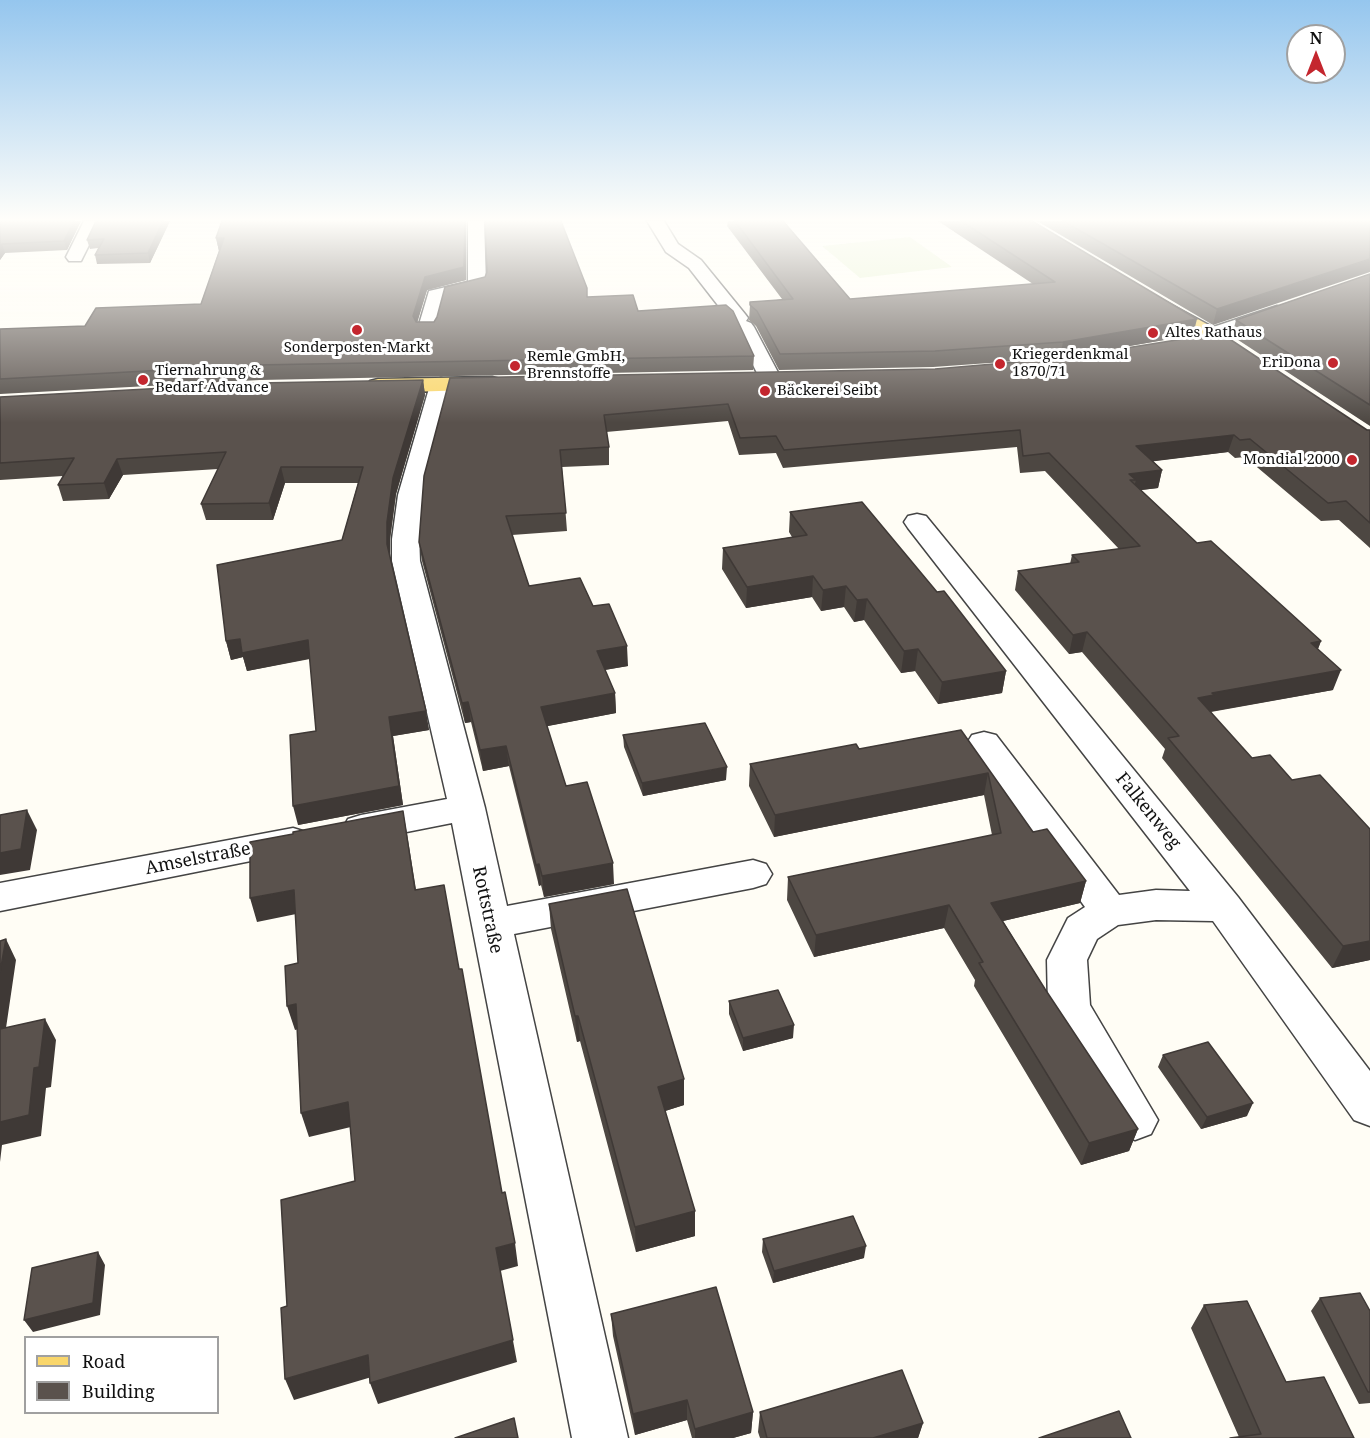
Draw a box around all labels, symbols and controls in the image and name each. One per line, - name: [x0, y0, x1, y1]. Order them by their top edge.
- north arrow: [1286, 24, 1346, 84]
- text: N: [1310, 27, 1322, 49]
- marker: Sonderposten-Markt: [350, 323, 364, 337]
- place label: Altes Rathaus: [1165, 324, 1262, 342]
- marker: Altes Rathaus: [1146, 326, 1160, 340]
- place label: Sonderposten-Markt: [284, 339, 430, 357]
- place label: Kriegerdenkmal 1870/71: [1012, 346, 1129, 381]
- place label: Remle GmbH, Brennstoffe: [527, 348, 625, 383]
- place label: EriDona: [1262, 354, 1321, 372]
- marker: EriDona: [1326, 356, 1340, 370]
- marker: Kriegerdenkmal 1870/71: [993, 357, 1007, 371]
- marker: Remle GmbH, Brennstoffe: [508, 359, 522, 373]
- place label: Tiernahrung & Bedarf Advance: [155, 362, 269, 397]
- marker: Tiernahrung & Bedarf Advance: [136, 373, 150, 387]
- place label: Bäckerei Seibt: [777, 382, 878, 400]
- marker: Bäckerei Seibt: [758, 384, 772, 398]
- place label: Mondial 2000: [1243, 451, 1340, 469]
- marker: Mondial 2000: [1345, 453, 1359, 467]
- street label: Falkenweg: [1111, 769, 1185, 853]
- street label: Amselstraße: [143, 838, 253, 880]
- street label: Rottstraße: [467, 864, 507, 956]
- legend: [24, 1336, 219, 1414]
- text: Road: [82, 1349, 125, 1373]
- text: Building: [82, 1379, 155, 1403]

